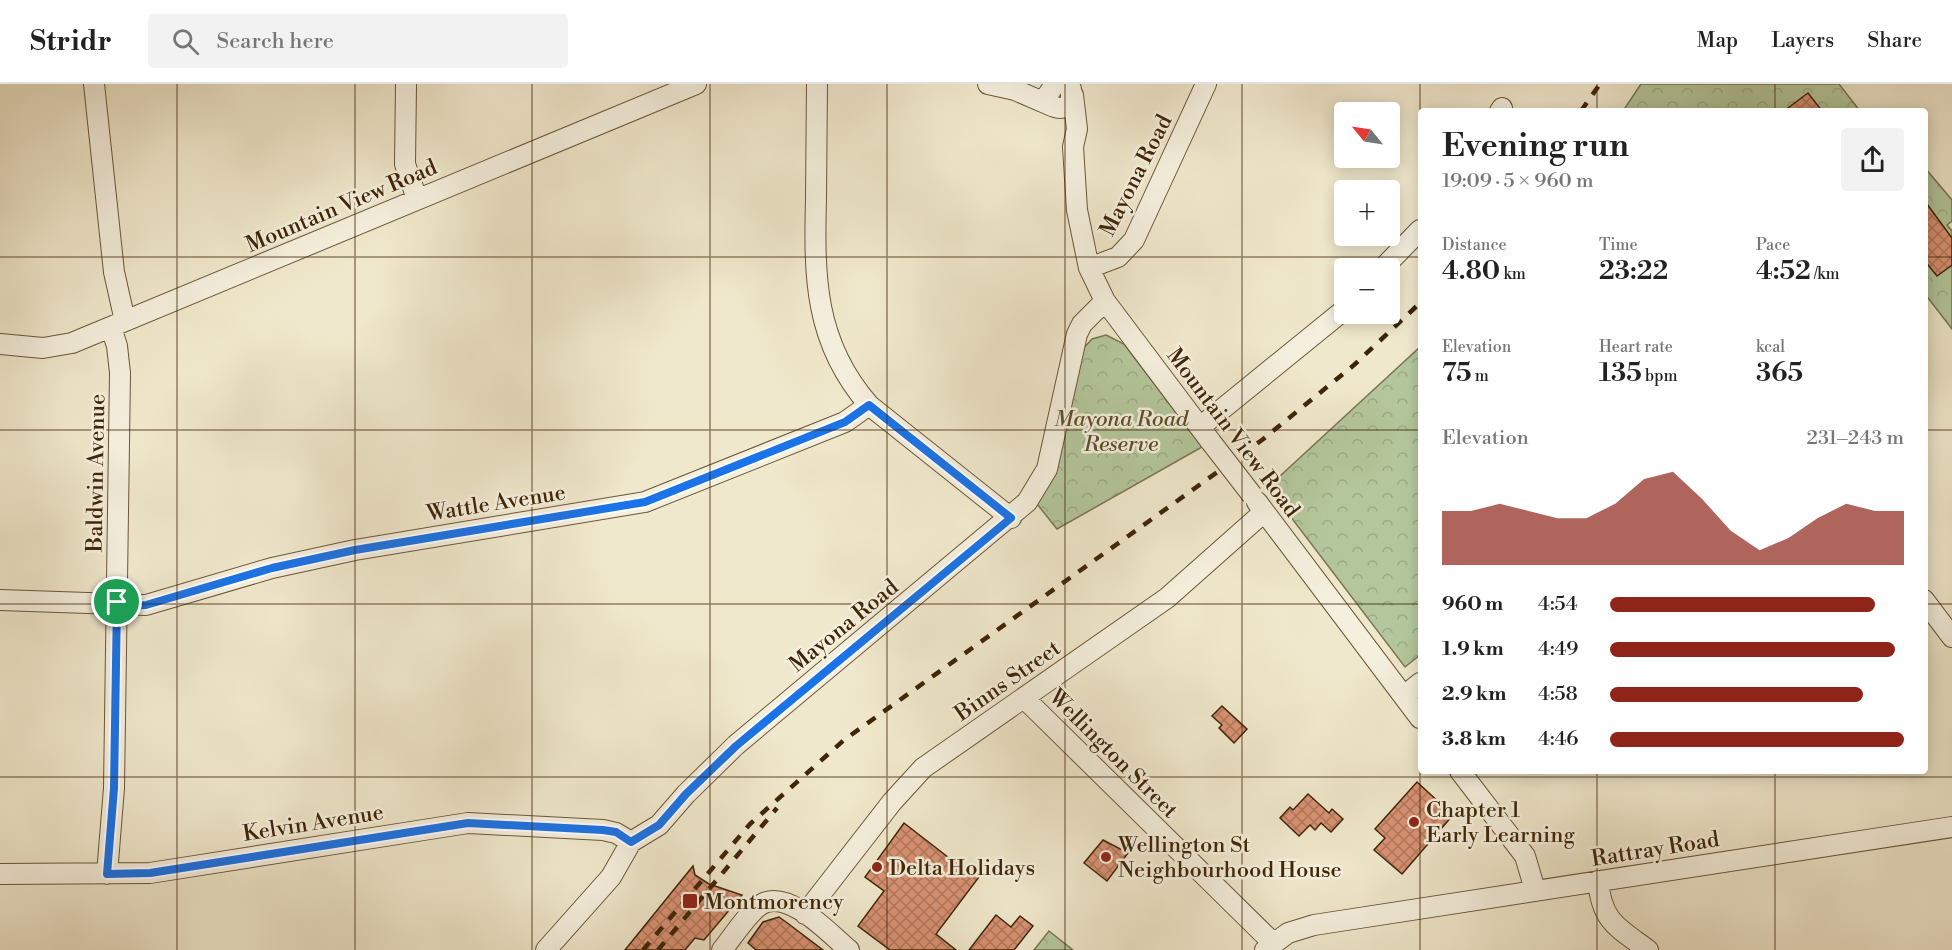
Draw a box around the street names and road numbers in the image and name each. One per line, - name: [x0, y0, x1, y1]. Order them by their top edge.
- street label: Mayona Road: [1094, 110, 1179, 241]
- street label: Mountain View Road: [242, 154, 442, 259]
- street label: Mountain View Road: [1160, 343, 1306, 523]
- street label: Baldwin Avenue: [82, 394, 111, 553]
- street label: Wattle Avenue: [424, 479, 568, 528]
- street label: Mayona Road: [784, 574, 904, 678]
- street label: Binns Street: [949, 635, 1066, 728]
- street label: Wellington Street: [1042, 683, 1183, 824]
- street label: Kelvin Avenue: [241, 799, 386, 848]
- street label: Rattray Road: [1589, 826, 1722, 873]

